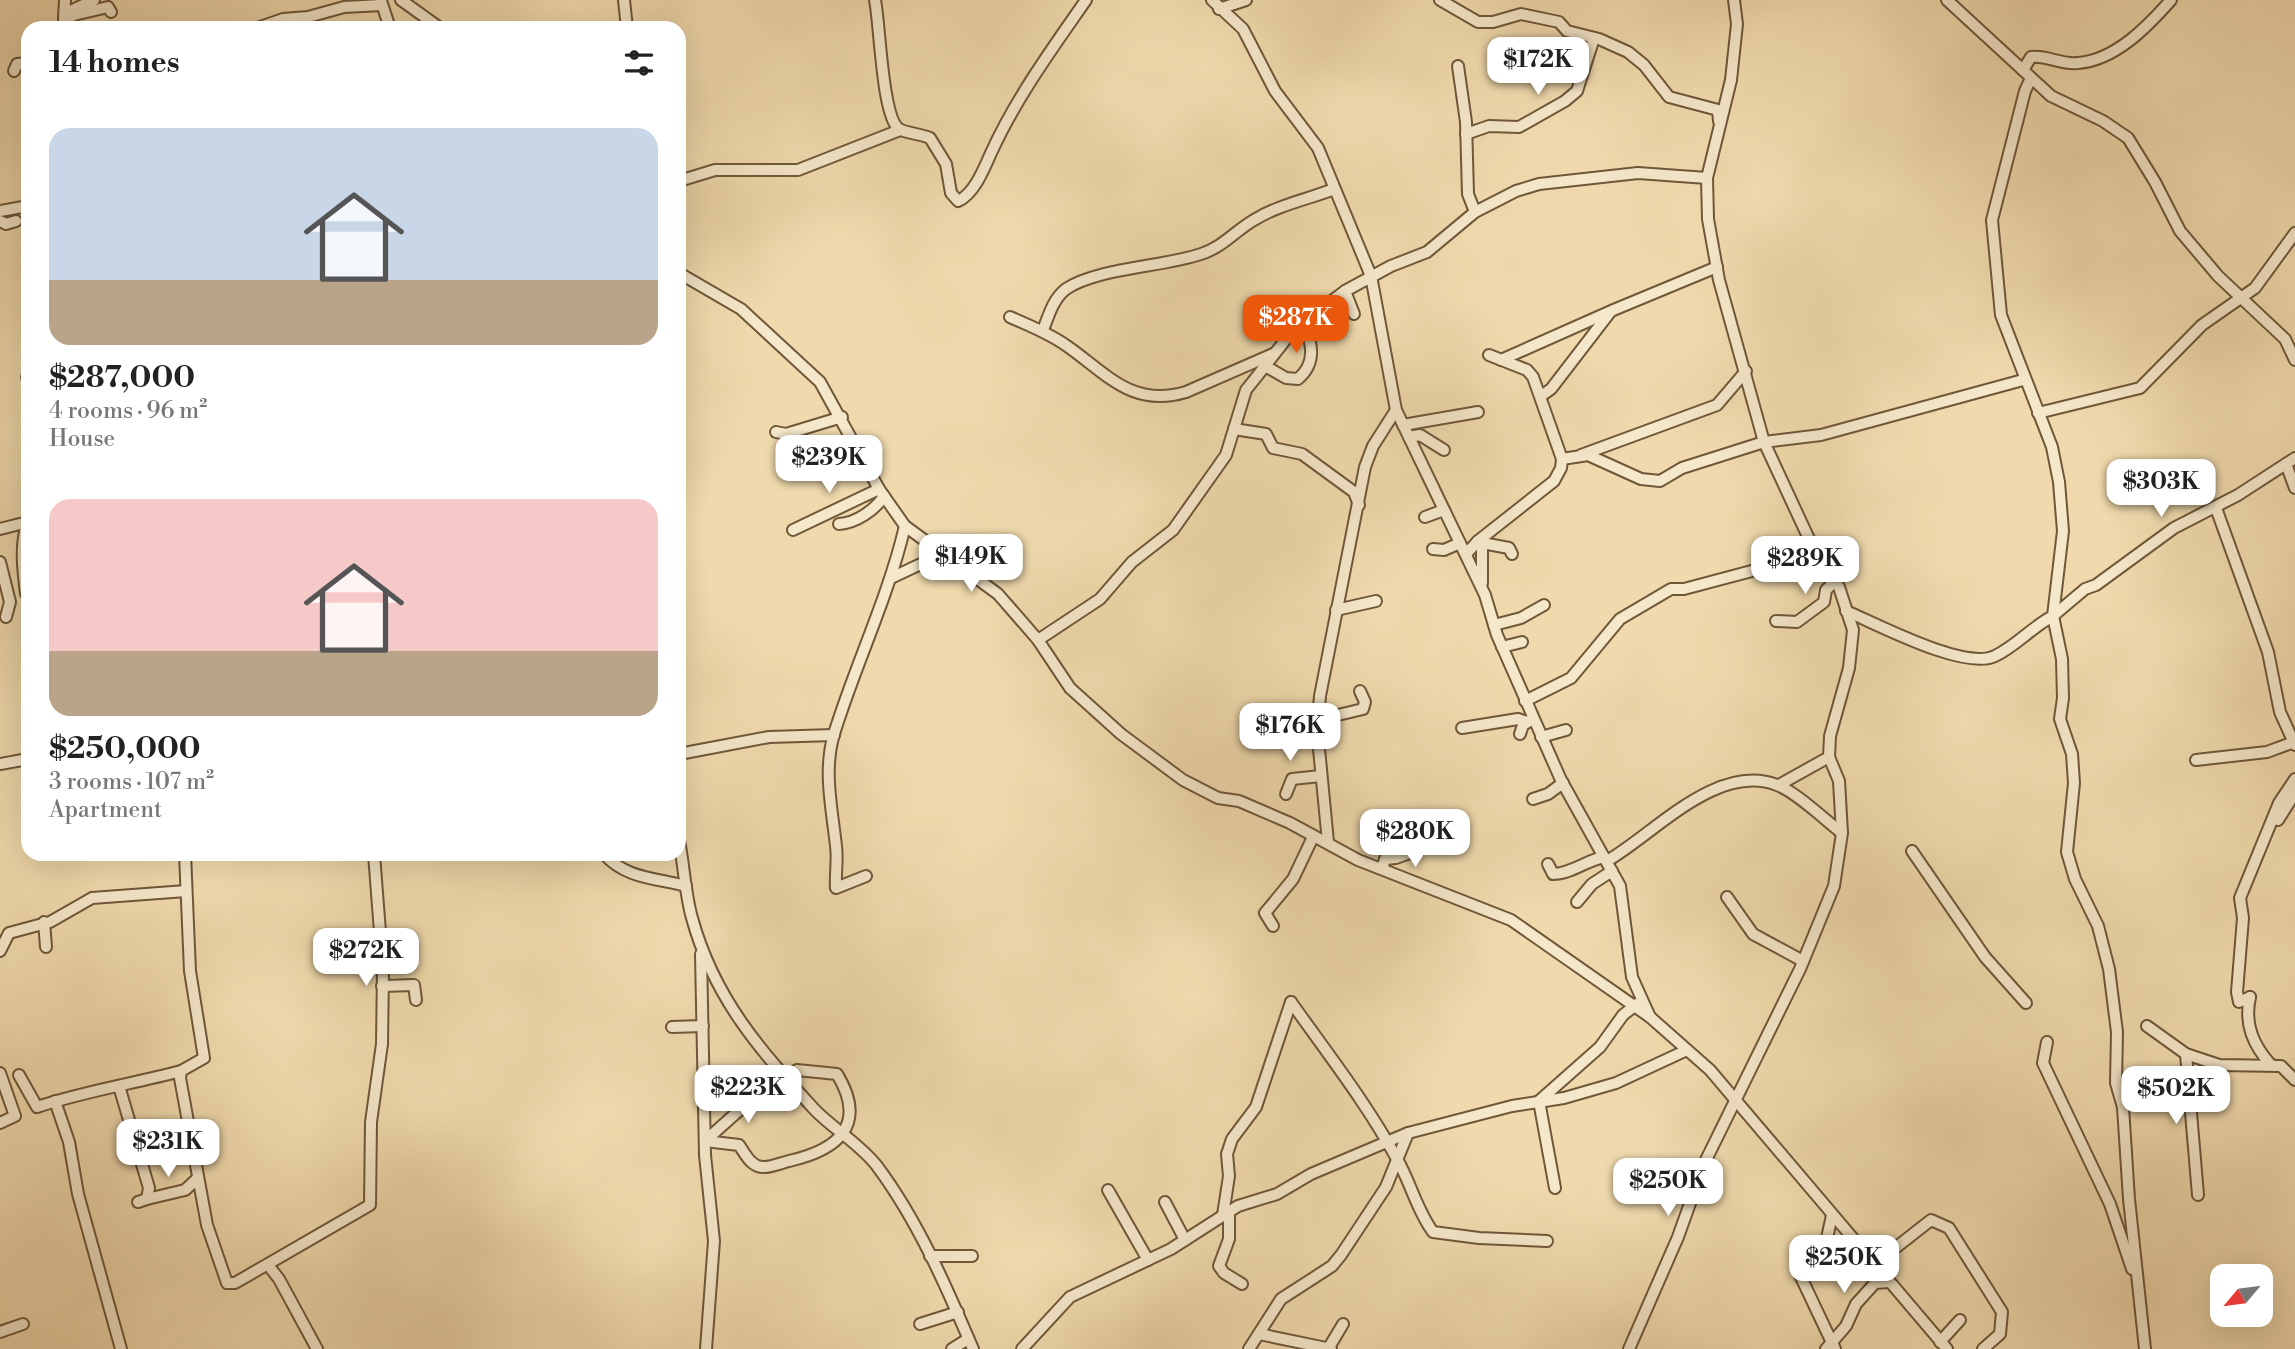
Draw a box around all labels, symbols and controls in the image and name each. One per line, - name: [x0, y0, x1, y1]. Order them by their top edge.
- pin: $172K: [1489, 38, 1587, 97]
- text: 14 homes: [49, 44, 180, 82]
- icon: filters: [620, 44, 658, 82]
- text: $172K: [1503, 46, 1573, 74]
- icon: home: [291, 174, 417, 300]
- pin: $287K: [1247, 296, 1345, 355]
- text: $287K: [1259, 304, 1333, 332]
- text: $287,000: [49, 359, 195, 397]
- text: 4 rooms · 96 m²: [49, 397, 207, 425]
- text: House: [49, 425, 115, 453]
- pin: $239K: [780, 435, 878, 495]
- text: $239K: [791, 444, 867, 472]
- pin: $303K: [2112, 460, 2210, 519]
- text: $303K: [2123, 468, 2199, 496]
- pin: $149K: [922, 534, 1020, 594]
- pin: $289K: [1756, 536, 1854, 596]
- text: $149K: [935, 543, 1007, 571]
- icon: home: [291, 545, 417, 671]
- text: $289K: [1767, 545, 1843, 573]
- pin: $176K: [1241, 704, 1339, 763]
- text: $176K: [1255, 712, 1325, 740]
- text: $250,000: [49, 730, 201, 768]
- text: 3 rooms · 107 m²: [49, 768, 214, 796]
- text: Apartment: [49, 796, 162, 824]
- pin: $280K: [1366, 810, 1464, 869]
- text: $280K: [1376, 818, 1454, 846]
- pin: $272K: [317, 928, 415, 988]
- text: $272K: [329, 937, 403, 965]
- pin: $223K: [699, 1066, 797, 1125]
- pin: $502K: [2127, 1066, 2225, 1126]
- text: $223K: [711, 1074, 785, 1102]
- text: $502K: [2137, 1075, 2215, 1103]
- pin: $231K: [119, 1120, 217, 1179]
- text: $231K: [132, 1128, 204, 1156]
- pin: $250K: [1619, 1158, 1717, 1218]
- text: $250K: [1629, 1167, 1707, 1195]
- pin: $250K: [1795, 1236, 1893, 1295]
- text: $250K: [1805, 1244, 1883, 1272]
- north arrow: [2210, 1264, 2273, 1326]
- map controls: [2210, 1264, 2273, 1327]

